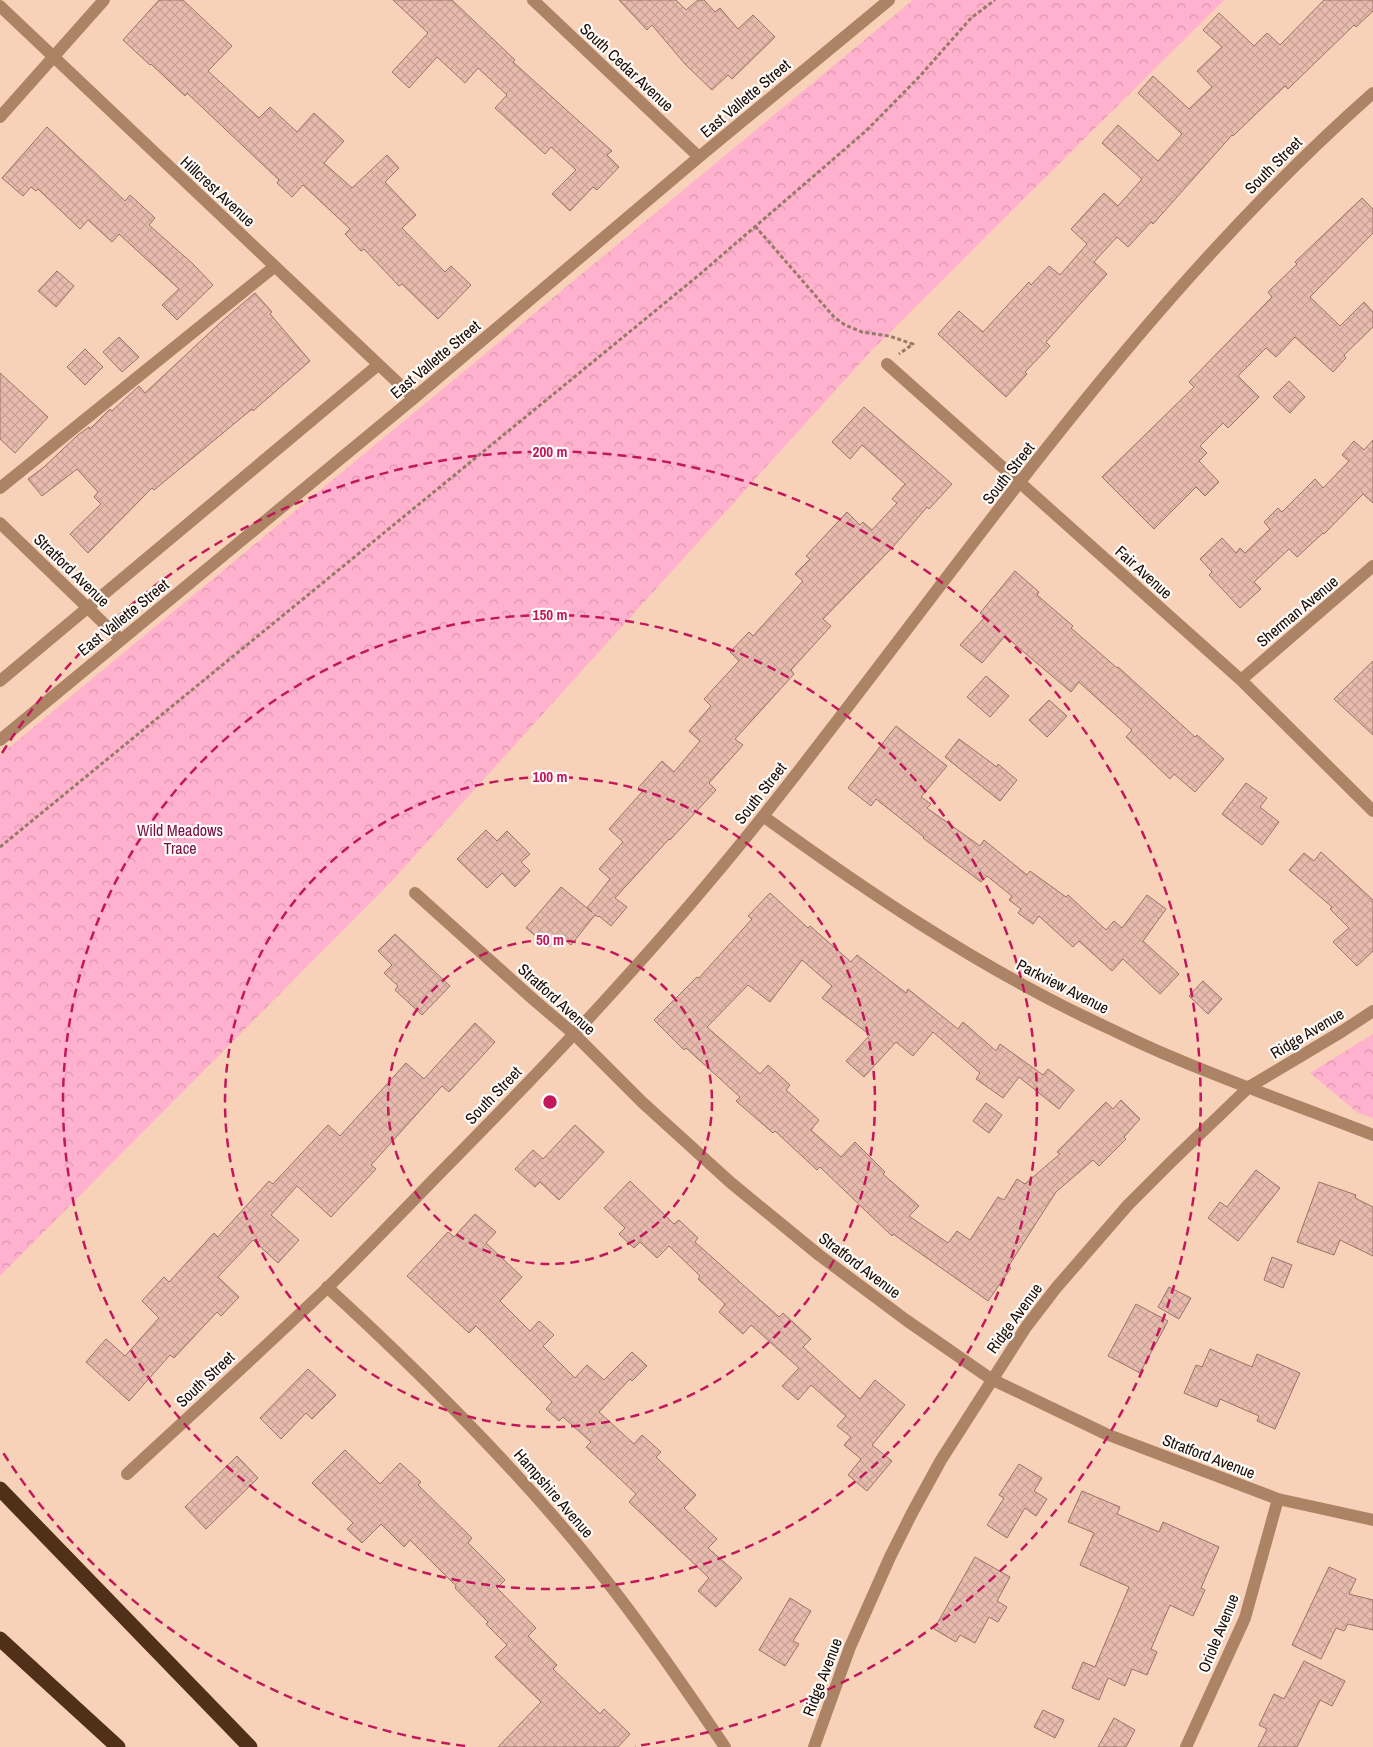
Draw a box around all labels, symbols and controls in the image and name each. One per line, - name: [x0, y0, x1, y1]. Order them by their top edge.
- street label: South Cedar Avenue: [575, 18, 679, 116]
- street label: East Vallette Street: [695, 54, 795, 142]
- street label: South Street: [1239, 131, 1307, 199]
- street label: Hillcrest Avenue: [176, 151, 260, 231]
- street label: East Vallette Street: [385, 315, 485, 403]
- street label: South Street: [977, 437, 1039, 509]
- text: 200 m: [533, 441, 567, 462]
- street label: Stratford Avenue: [29, 528, 115, 612]
- street label: Fair Avenue: [1111, 540, 1177, 604]
- street label: Sherman Avenue: [1251, 570, 1343, 652]
- street label: East Vallette Street: [73, 573, 173, 661]
- text: 150 m: [533, 604, 567, 625]
- street label: South Street: [729, 757, 791, 829]
- text: 100 m: [533, 766, 567, 787]
- park label: Wild Meadows Trace: [137, 819, 223, 859]
- text: 50 m: [536, 929, 564, 950]
- street label: Parkview Avenue: [1013, 953, 1113, 1019]
- street label: Stratford Avenue: [513, 958, 601, 1040]
- street label: Ridge Avenue: [1266, 1002, 1348, 1064]
- street label: South Street: [460, 1061, 526, 1129]
- centre of rings: [541, 1093, 559, 1111]
- street label: Stratford Avenue: [814, 1227, 906, 1303]
- street label: Ridge Avenue: [981, 1278, 1047, 1358]
- street label: South Street: [171, 1346, 239, 1412]
- street label: Stratford Avenue: [1160, 1428, 1258, 1484]
- street label: Hampshire Avenue: [509, 1444, 599, 1542]
- street label: Oriole Avenue: [1192, 1590, 1244, 1676]
- street label: Ridge Avenue: [797, 1635, 847, 1719]

